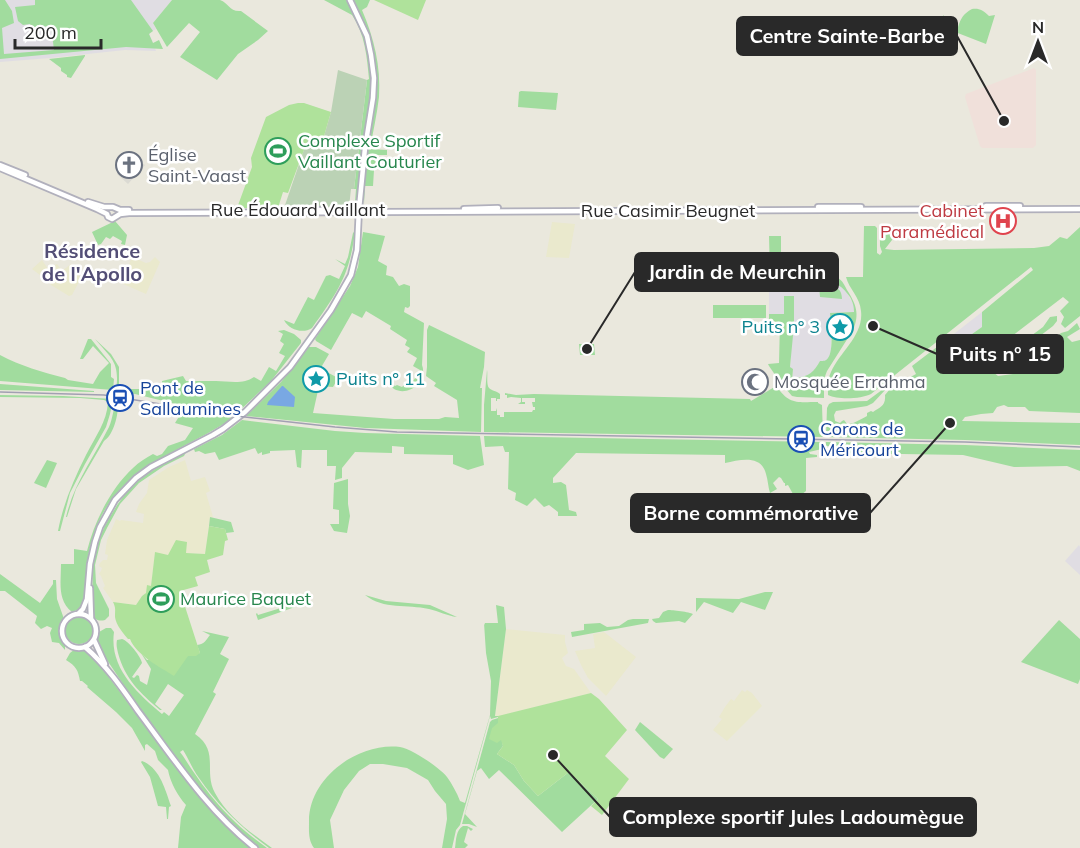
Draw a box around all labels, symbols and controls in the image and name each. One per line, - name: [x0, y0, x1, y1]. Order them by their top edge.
- scale bar: [15, 12, 100, 50]
- north arrow: [1008, 12, 1068, 72]
- callout: Centre Sainte-Barbe: [737, 17, 957, 55]
- text: N: [1032, 17, 1044, 37]
- text: 200 m: [24, 21, 77, 44]
- text: Centre Sainte-Barbe: [749, 23, 945, 48]
- place label: Complexe Sportif Vaillant Couturier: [298, 129, 442, 173]
- sports icon: Complexe Sportif Vaillant Couturier: [263, 136, 293, 166]
- place label: Église Saint-Vaast: [148, 143, 246, 187]
- church icon: Église Saint-Vaast: [114, 150, 144, 180]
- street label: Rue Édouard Vaillant: [211, 198, 385, 221]
- street label: Rue Casimir Beugnet: [581, 199, 755, 222]
- place label: Cabinet Paramédical: [880, 199, 984, 243]
- hospital icon: Cabinet Paramédical: [988, 206, 1018, 236]
- district label: Résidence de l'Apollo: [42, 238, 142, 286]
- callout: Jardin de Meurchin: [635, 253, 838, 291]
- text: Jardin de Meurchin: [648, 259, 826, 284]
- place icon: Puits n° 3: [825, 312, 855, 342]
- place label: Puits n° 3: [742, 315, 820, 338]
- callout: Puits n° 15: [937, 335, 1063, 373]
- text: Puits n° 15: [949, 341, 1051, 366]
- place icon: Puits n° 11: [301, 364, 331, 394]
- place label: Puits n° 11: [336, 367, 425, 390]
- mosque icon: Mosquée Errahma: [740, 367, 770, 397]
- place label: Mosquée Errahma: [774, 370, 926, 393]
- place label: Pont de Sallaumines: [140, 376, 241, 420]
- station icon: Pont de Sallaumines: [105, 383, 135, 413]
- place label: Corons de Méricourt: [820, 417, 903, 461]
- station icon: Corons de Méricourt: [786, 424, 816, 454]
- callout: Borne commémorative: [631, 494, 870, 532]
- text: Borne commémorative: [643, 500, 859, 525]
- sports icon: Maurice Baquet: [146, 584, 176, 614]
- place label: Maurice Baquet: [180, 587, 311, 610]
- callout: Complexe sportif Jules Ladoumègue: [610, 798, 976, 836]
- text: Complexe sportif Jules Ladoumègue: [622, 804, 964, 829]

